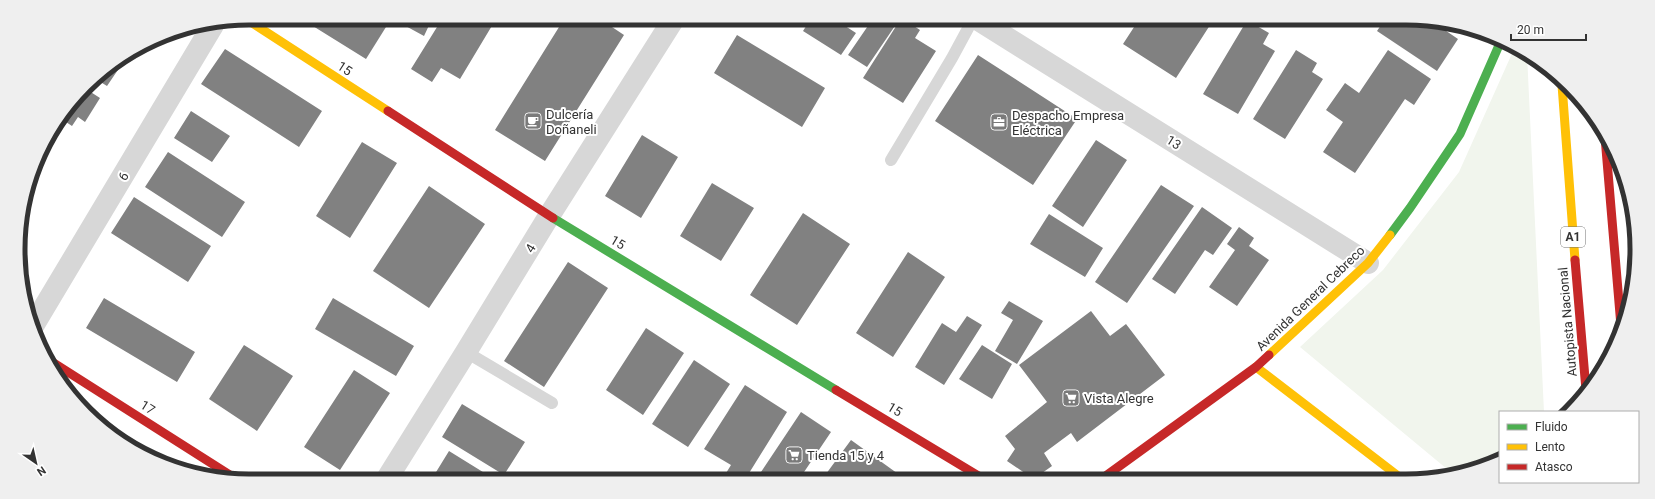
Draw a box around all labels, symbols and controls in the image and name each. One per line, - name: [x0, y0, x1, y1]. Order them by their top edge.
- scale bar: [1511, 16, 1586, 42]
- text: 20 m: [1517, 23, 1544, 37]
- street label: 15: [335, 58, 355, 79]
- place label: Dulcería Doñaneli: [546, 107, 597, 137]
- place label: Despacho Empresa Eléctrica: [1012, 108, 1124, 138]
- cafe icon: Dulcería Doñaneli: [523, 111, 543, 131]
- office icon: Despacho Empresa Eléctrica: [989, 112, 1009, 132]
- street label: 13: [1164, 132, 1184, 153]
- street label: 6: [115, 169, 132, 183]
- road number: A1: [1561, 227, 1585, 247]
- street label: 15: [608, 232, 628, 253]
- street label: 4: [522, 241, 539, 255]
- street label: Avenida General Cebreco: [1253, 243, 1368, 354]
- street label: Autopista Nacional: [1555, 267, 1580, 377]
- supermarket icon: Vista Alegre: [1061, 388, 1081, 408]
- place label: Vista Alegre: [1084, 391, 1154, 406]
- street label: 17: [138, 397, 158, 418]
- street label: 15: [885, 399, 905, 420]
- legend: [1499, 411, 1639, 483]
- text: Fluido: [1535, 420, 1568, 434]
- text: Lento: [1535, 440, 1565, 454]
- north arrow: [16, 443, 56, 483]
- supermarket icon: Tienda 15 y 4: [784, 445, 804, 465]
- place label: Tienda 15 y 4: [807, 448, 885, 463]
- text: Atasco: [1535, 460, 1573, 474]
- text: N: [34, 463, 48, 479]

